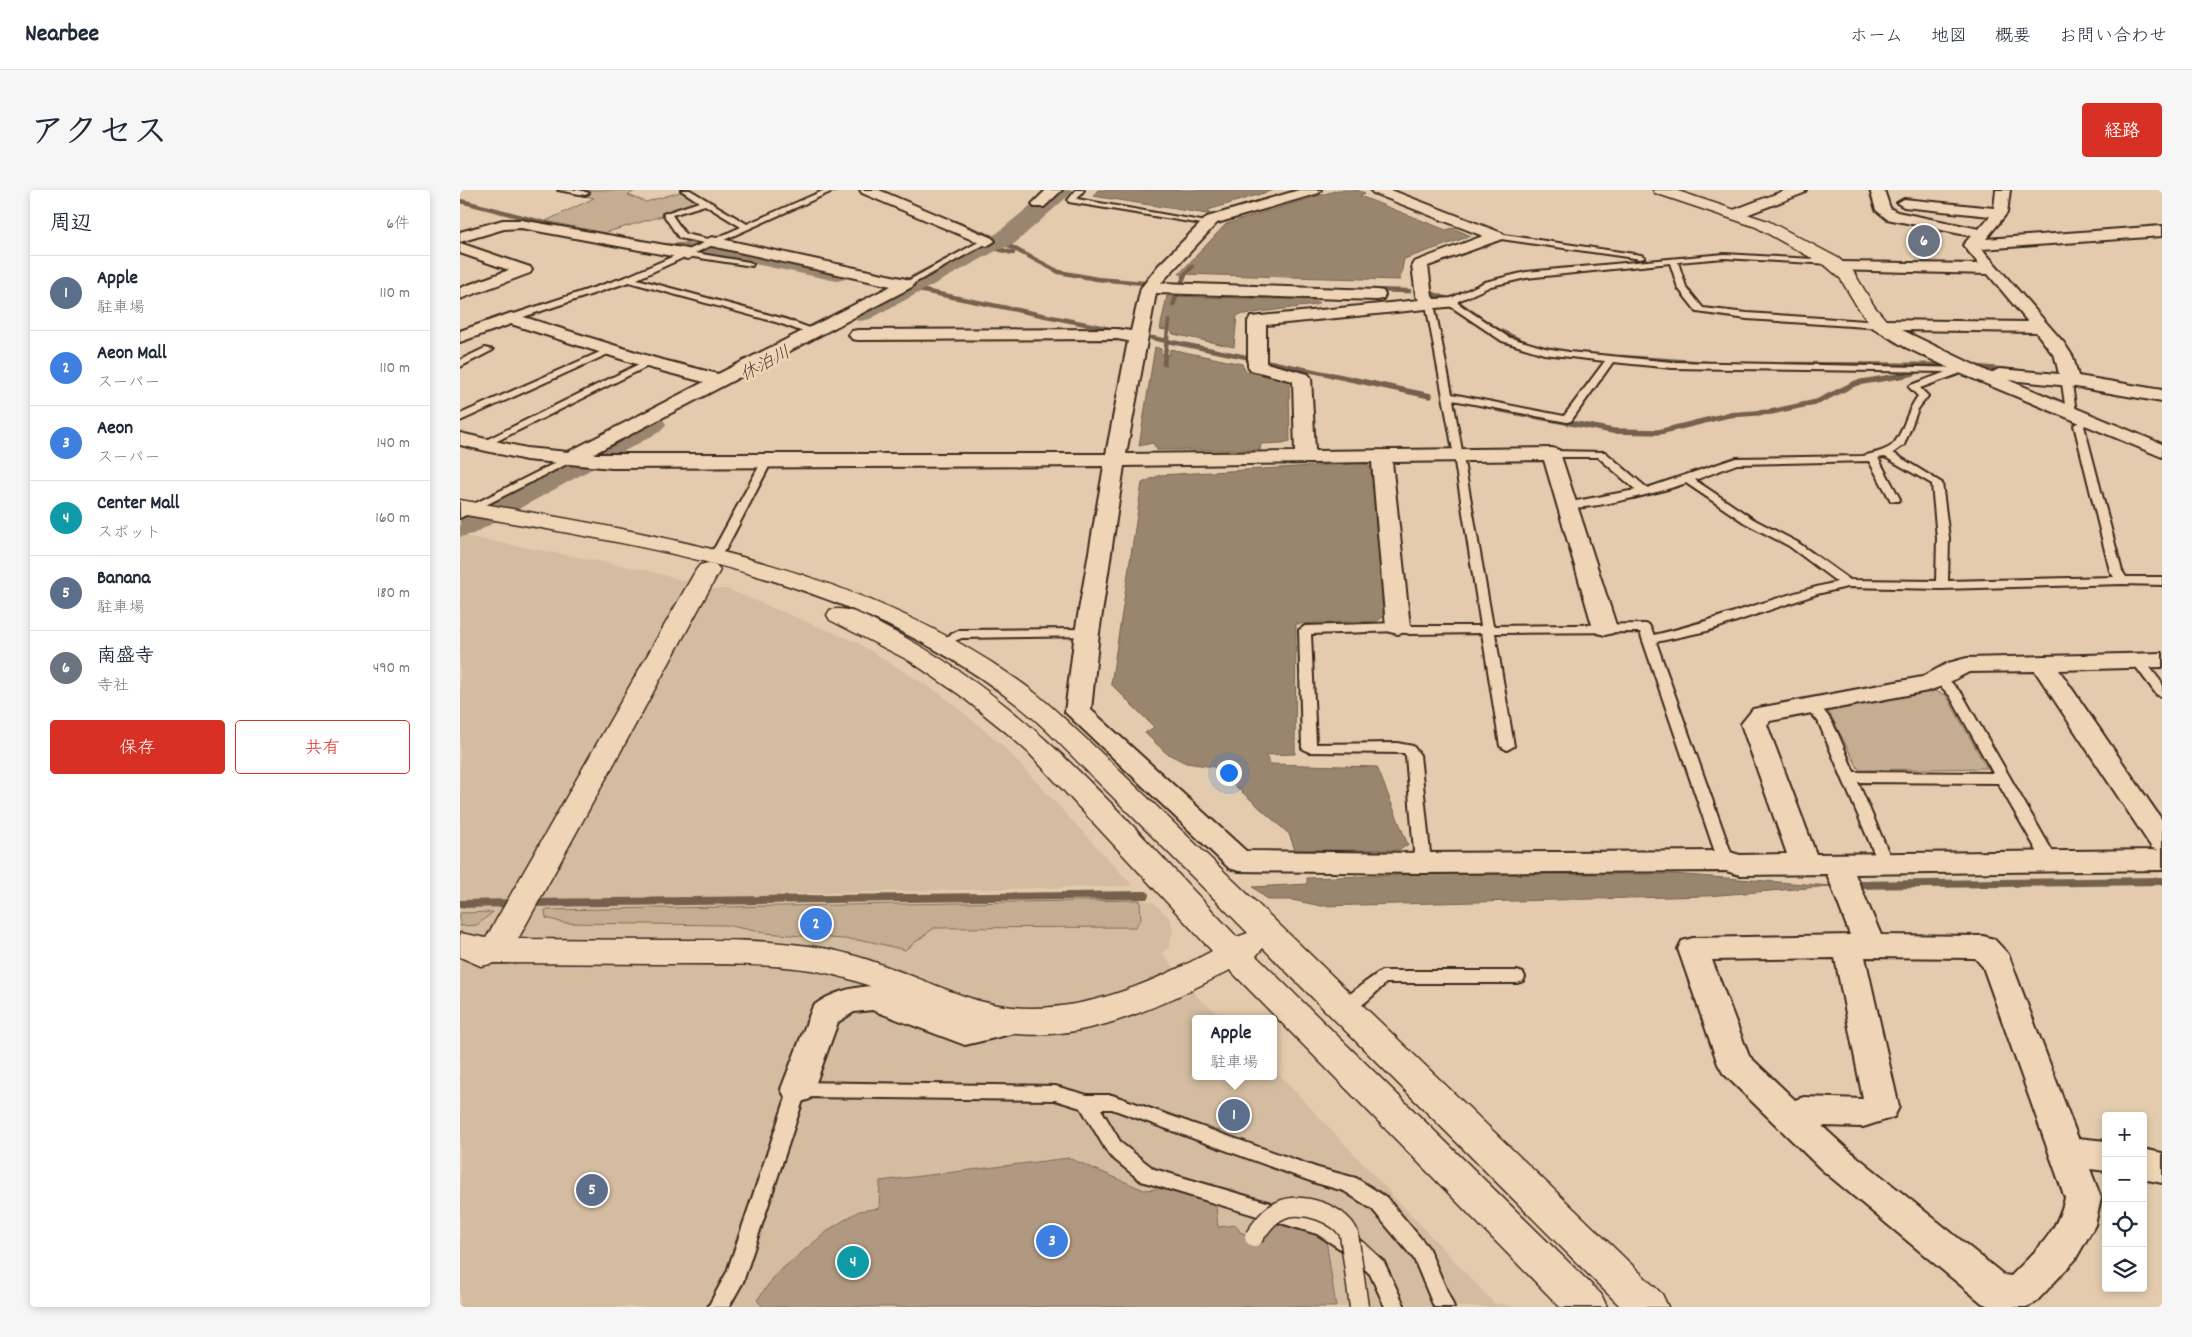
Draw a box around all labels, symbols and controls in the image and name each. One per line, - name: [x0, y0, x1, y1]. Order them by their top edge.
- text: Nearbee: [25, 18, 99, 52]
- text: ホーム: [1850, 25, 1903, 50]
- text: 地図: [1931, 25, 1967, 50]
- text: 概要: [1995, 25, 2031, 50]
- text: お問い合わせ: [2059, 25, 2167, 50]
- button: 経路: [2082, 103, 2162, 157]
- text: アクセス: [30, 110, 168, 160]
- text: 周辺: [50, 210, 92, 240]
- text: 6件: [386, 213, 410, 236]
- pin: 6: [1908, 222, 1940, 260]
- text: Apple: [97, 266, 138, 293]
- text: 1: [64, 282, 68, 305]
- text: 110 m: [380, 282, 410, 305]
- text: 駐車場: [97, 297, 145, 320]
- text: Aeon Mall: [97, 341, 166, 368]
- water label: 休泊川: [736, 341, 796, 389]
- text: 2: [63, 357, 70, 380]
- text: 110 m: [380, 357, 410, 380]
- text: スーパー: [97, 372, 160, 395]
- text: Aeon: [97, 416, 133, 443]
- text: 3: [62, 432, 70, 455]
- text: 140 m: [376, 432, 410, 455]
- text: スーパー: [97, 447, 160, 470]
- text: Center Mall: [97, 491, 179, 518]
- text: 4: [63, 507, 69, 530]
- text: 160 m: [375, 507, 410, 530]
- text: スポット: [97, 522, 161, 545]
- text: Banana: [97, 566, 150, 593]
- text: 5: [62, 582, 70, 605]
- text: 180 m: [377, 582, 410, 605]
- text: 駐車場: [97, 597, 145, 620]
- text: 南盛寺: [97, 644, 154, 671]
- text: 6: [62, 657, 70, 680]
- text: 490 m: [373, 657, 410, 680]
- text: 寺社: [97, 675, 129, 698]
- button: 保存: [50, 720, 225, 774]
- button: 共有: [235, 720, 410, 774]
- your location: [1216, 760, 1242, 786]
- pin: 2: [800, 905, 832, 943]
- popup: [1192, 1015, 1277, 1080]
- text: Apple: [1210, 1021, 1251, 1048]
- text: 駐車場: [1210, 1052, 1259, 1075]
- pin: 1: [1218, 1096, 1250, 1134]
- map controls: [2102, 1112, 2147, 1292]
- button: +: [2102, 1112, 2147, 1157]
- button: −: [2102, 1157, 2147, 1202]
- pin: 5: [576, 1171, 608, 1209]
- button: locate: [2102, 1202, 2147, 1247]
- pin: 3: [1036, 1222, 1068, 1260]
- pin: 4: [837, 1243, 869, 1281]
- button: layers: [2102, 1247, 2147, 1292]

